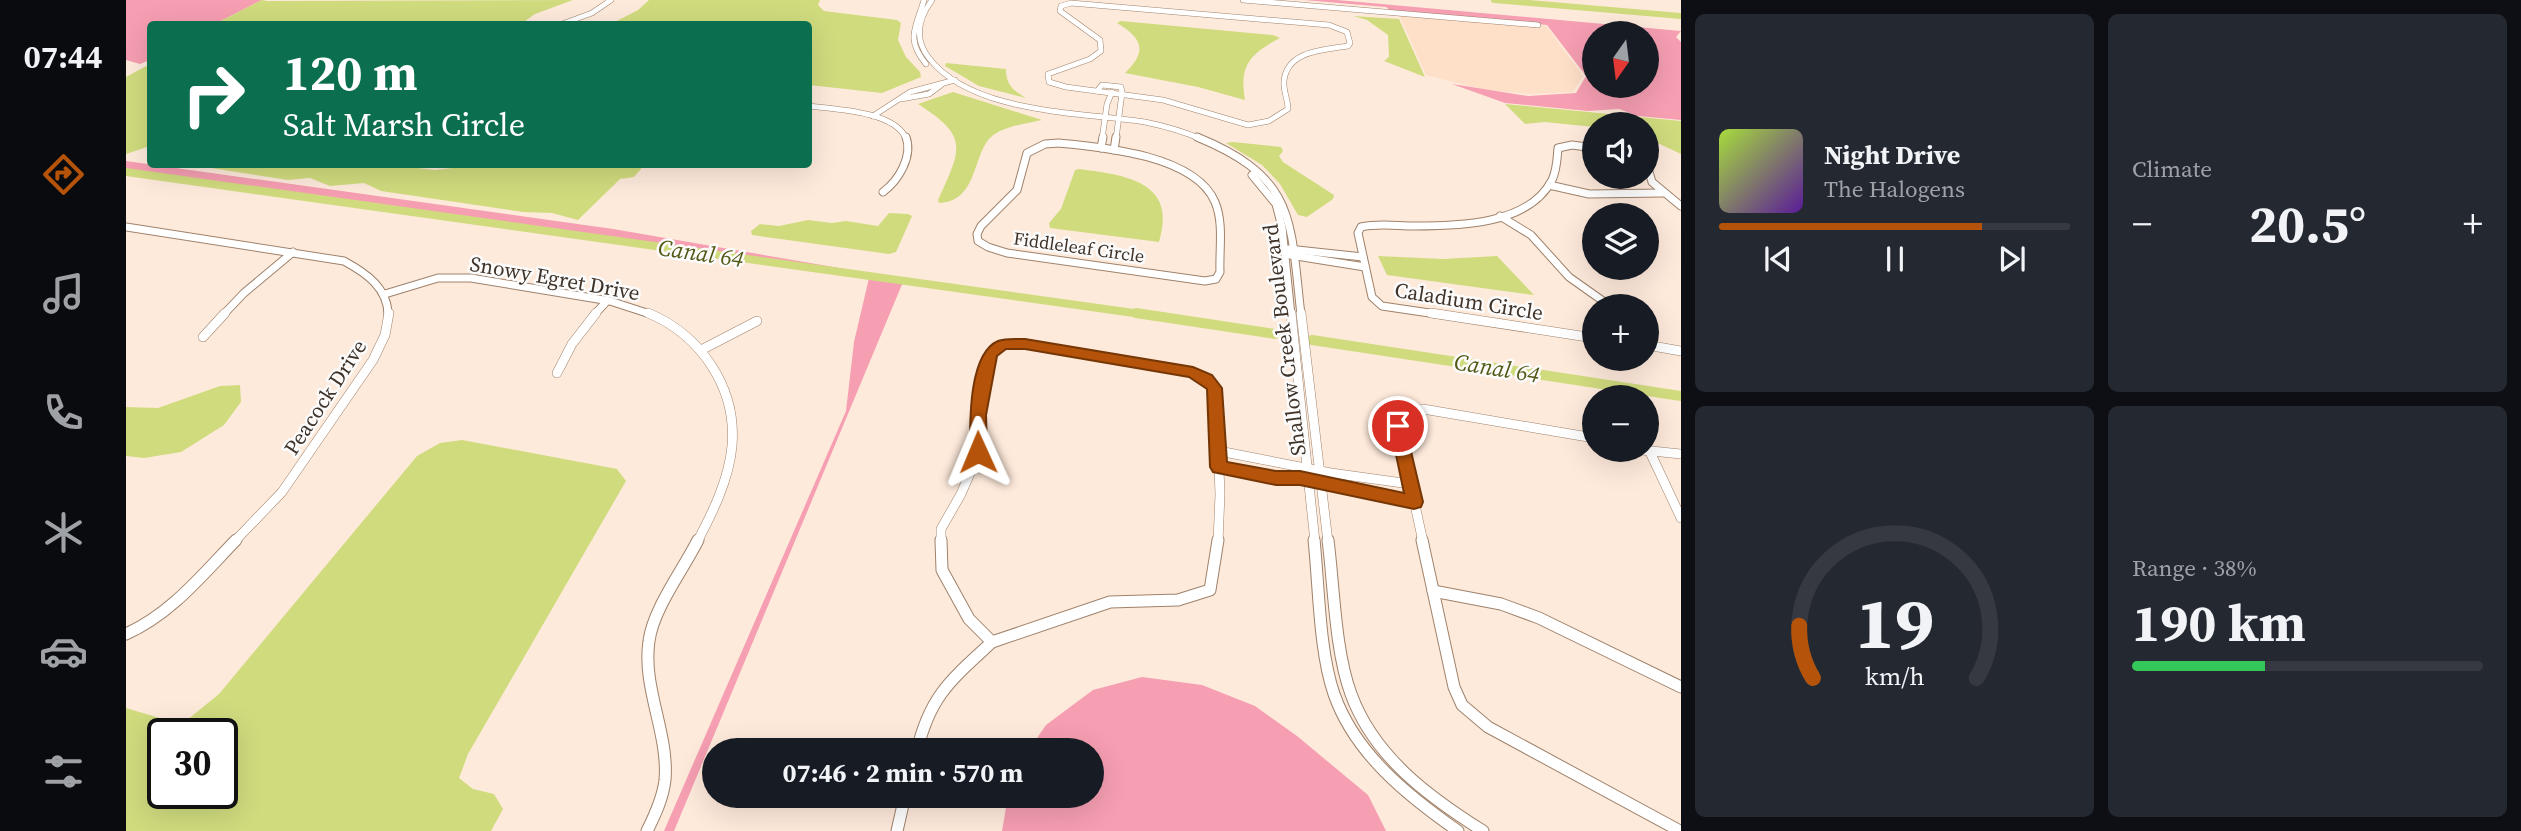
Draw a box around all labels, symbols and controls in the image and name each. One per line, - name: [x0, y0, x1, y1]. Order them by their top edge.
- north arrow: [1582, 21, 1659, 98]
- map controls: [1582, 21, 1659, 462]
- text: 07:44: [24, 35, 102, 79]
- text: 120 m: [283, 39, 418, 106]
- icon: right: [168, 49, 259, 140]
- text: Salt Marsh Circle: [283, 103, 525, 147]
- button: sound: [1582, 112, 1659, 189]
- text: Night Drive: [1824, 137, 1960, 173]
- icon: directions: [39, 150, 88, 199]
- text: Climate: [2132, 153, 2212, 185]
- text: The Halogens: [1824, 173, 1965, 205]
- text: 20.5°: [2249, 188, 2366, 259]
- text: −: [2132, 198, 2152, 250]
- text: +: [2463, 198, 2483, 250]
- button: layers: [1582, 203, 1659, 280]
- street label: Shallow Creek Boulevard: [1255, 222, 1313, 458]
- street label: Fiddleleaf Circle: [1012, 225, 1146, 269]
- water label: Canal 64: [656, 231, 746, 275]
- icon: previous: [1759, 240, 1797, 278]
- icon: pause: [1876, 240, 1914, 278]
- icon: next: [1993, 240, 2031, 278]
- street label: Snowy Egret Drive: [468, 249, 642, 307]
- icon: music: [39, 269, 88, 318]
- street label: Caladium Circle: [1393, 275, 1545, 327]
- button: +: [1582, 294, 1659, 371]
- street label: Peacock Drive: [277, 334, 373, 460]
- water label: Canal 64: [1452, 345, 1542, 391]
- button: −: [1582, 385, 1659, 462]
- icon: phone: [39, 388, 88, 437]
- pin: [1368, 396, 1428, 456]
- icon: arrive: [1379, 407, 1417, 445]
- position arrow: [941, 415, 1015, 489]
- icon: climate: [39, 508, 88, 557]
- text: Range · 38%: [2132, 552, 2257, 584]
- text: 19: [1855, 573, 1934, 672]
- text: 190 km: [2132, 587, 2306, 658]
- icon: car: [39, 627, 88, 676]
- text: km/h: [1865, 658, 1924, 692]
- speed limit sign: 30: [147, 718, 238, 809]
- icon: filters: [39, 747, 88, 796]
- text: 07:46 · 2 min · 570 m: [783, 755, 1023, 791]

